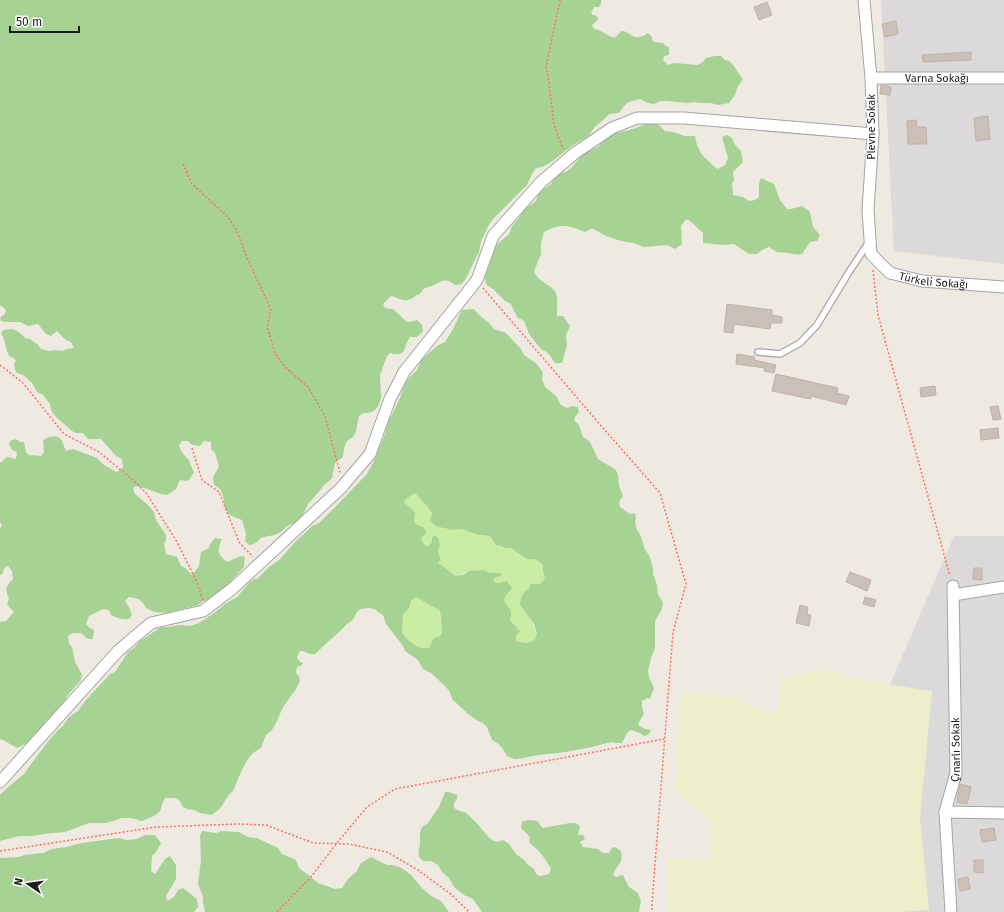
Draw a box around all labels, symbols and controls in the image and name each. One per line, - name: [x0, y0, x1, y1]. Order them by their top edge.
- scale bar: [10, 8, 79, 34]
- text: 50 m: [16, 15, 42, 29]
- street label: Varna Sokağı: [905, 72, 969, 85]
- street label: Plevne Sokak: [865, 94, 878, 160]
- street label: Türkeli Sokağı: [898, 269, 969, 291]
- street label: Çınarlı Sokak: [947, 717, 962, 783]
- north arrow: [8, 864, 48, 904]
- text: N: [12, 877, 26, 887]

